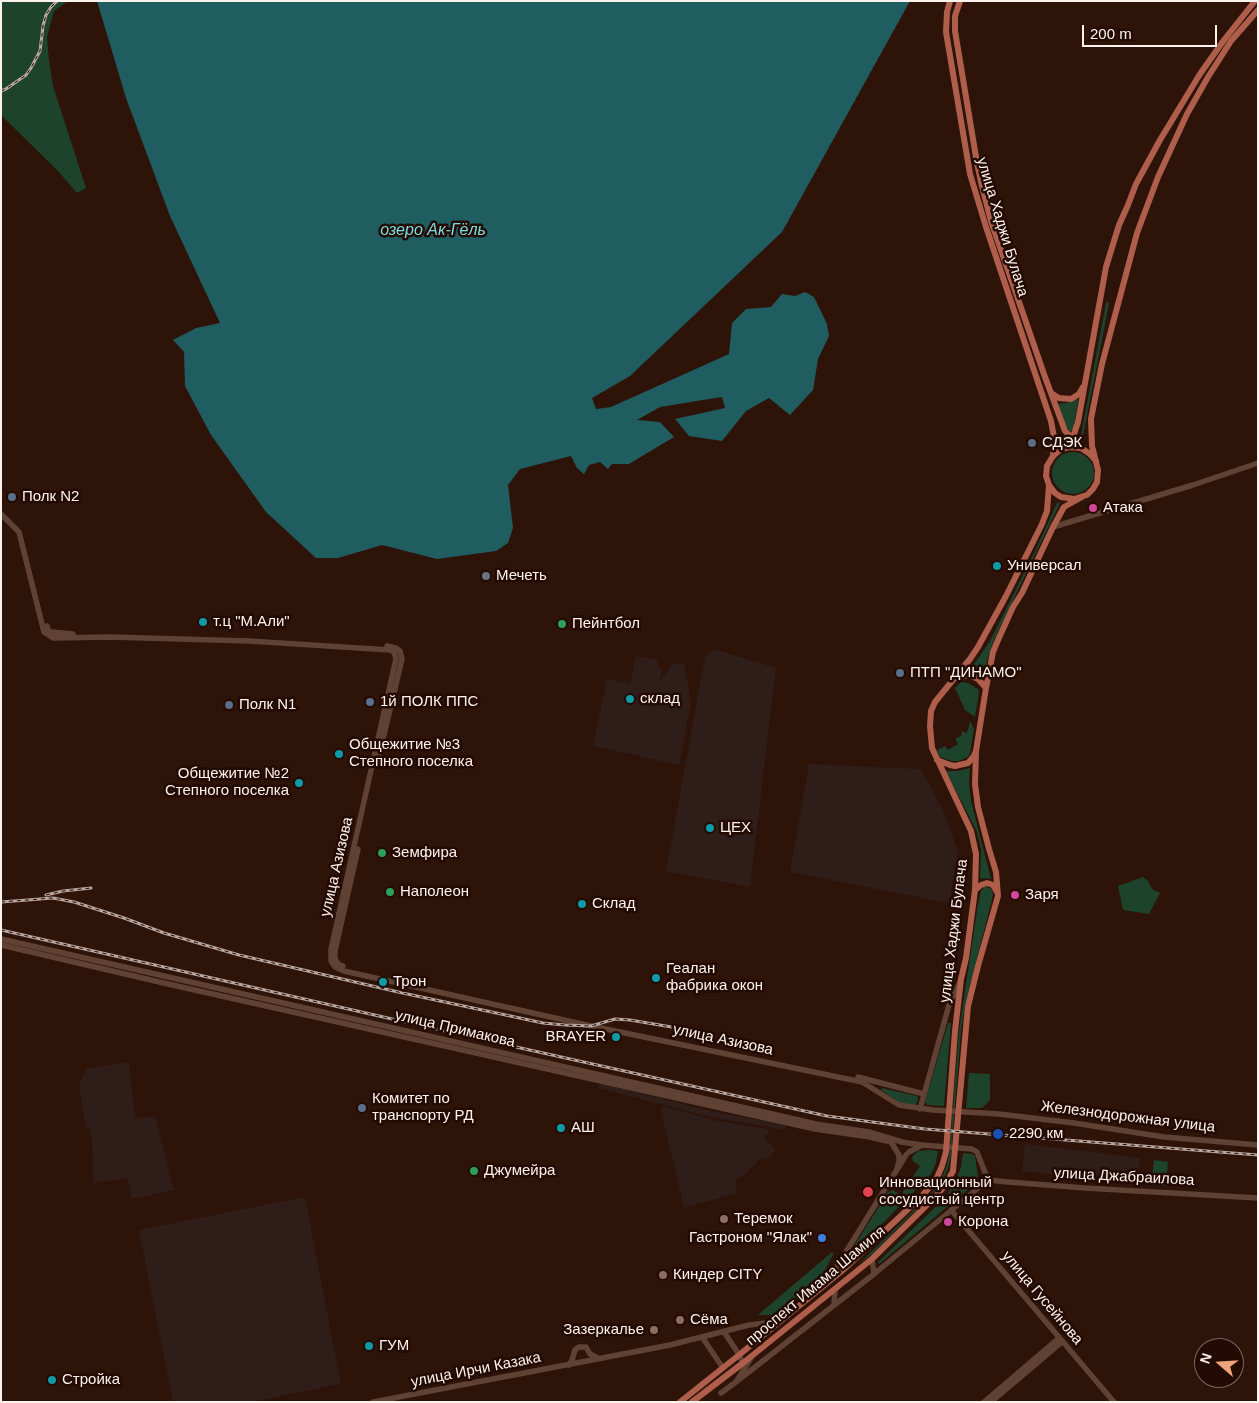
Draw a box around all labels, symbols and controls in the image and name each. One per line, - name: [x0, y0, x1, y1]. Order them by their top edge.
- scale bar: [1084, 15, 1219, 47]
- text: 200 m: [1090, 25, 1132, 42]
- street label: улица Хаджи Булача: [972, 155, 1032, 299]
- water label: озеро Ак-Гёль: [380, 221, 486, 241]
- place label: СДЭК: [1042, 434, 1082, 452]
- marker: СДЭК: [1026, 437, 1038, 449]
- place label: Полк N2: [22, 488, 79, 506]
- marker: Полк N2: [6, 491, 18, 503]
- place label: Атака: [1103, 499, 1143, 517]
- marker: Атака: [1087, 502, 1099, 514]
- place label: Универсал: [1007, 557, 1082, 575]
- marker: Универсал: [991, 560, 1003, 572]
- place label: Мечеть: [496, 567, 547, 585]
- marker: Мечеть: [480, 570, 492, 582]
- place label: т.ц "М.Али": [213, 613, 290, 631]
- place label: Пейнтбол: [572, 615, 640, 633]
- marker: т.ц "М.Али": [197, 616, 209, 628]
- marker: Пейнтбол: [556, 618, 568, 630]
- place label: ПТП "ДИНАМО": [910, 664, 1021, 682]
- marker: ПТП "ДИНАМО": [894, 667, 906, 679]
- place label: склад: [640, 690, 680, 708]
- place label: 1й ПОЛК ППС: [380, 693, 478, 711]
- marker: склад: [624, 693, 636, 705]
- place label: Полк N1: [239, 696, 296, 714]
- marker: 1й ПОЛК ППС: [364, 696, 376, 708]
- marker: Полк N1: [223, 699, 235, 711]
- place label: Общежитие №3 Степного поселка: [349, 736, 473, 771]
- marker: Общежитие №3 Степного поселка: [333, 748, 345, 760]
- place label: Общежитие №2 Степного поселка: [165, 765, 289, 800]
- marker: Общежитие №2 Степного поселка: [293, 777, 305, 789]
- street label: улица Азизова: [317, 815, 357, 919]
- place label: ЦЕХ: [720, 819, 751, 837]
- marker: ЦЕХ: [704, 822, 716, 834]
- place label: Земфира: [392, 844, 457, 862]
- marker: Земфира: [376, 847, 388, 859]
- street label: улица Хаджи Булача: [936, 858, 972, 1004]
- place label: Наполеон: [400, 883, 469, 901]
- marker: Наполеон: [384, 886, 396, 898]
- place label: Заря: [1025, 886, 1059, 904]
- marker: Заря: [1009, 889, 1021, 901]
- place label: Склад: [592, 895, 635, 913]
- marker: Склад: [576, 898, 588, 910]
- place label: Геалан фабрика окон: [666, 960, 763, 995]
- marker: Геалан фабрика окон: [650, 972, 662, 984]
- place label: Трон: [393, 973, 426, 991]
- marker: Трон: [377, 976, 389, 988]
- street label: улица Примакова: [393, 1006, 517, 1052]
- street label: улица Азизова: [671, 1021, 775, 1059]
- place label: BRAYER: [545, 1028, 606, 1046]
- marker: BRAYER: [610, 1031, 622, 1043]
- place label: Комитет по транспорту РД: [372, 1090, 474, 1125]
- street label: Железнодорожная улица: [1040, 1097, 1216, 1137]
- marker: Комитет по транспорту РД: [356, 1102, 368, 1114]
- place label: АШ: [571, 1119, 595, 1137]
- marker: АШ: [555, 1122, 567, 1134]
- place label: 2290 км: [1009, 1125, 1063, 1143]
- marker: 2290 км: [991, 1127, 1005, 1141]
- place label: Джумейра: [484, 1162, 555, 1180]
- street label: улица Джабраилова: [1053, 1164, 1195, 1190]
- marker: Джумейра: [468, 1165, 480, 1177]
- place label: Инновационный сосудистый центр: [879, 1174, 1005, 1209]
- marker: Инновационный сосудистый центр: [861, 1185, 875, 1199]
- place label: Теремок: [734, 1210, 793, 1228]
- marker: Теремок: [718, 1213, 730, 1225]
- place label: Корона: [958, 1213, 1008, 1231]
- marker: Корона: [942, 1216, 954, 1228]
- street label: проспект Имама Шамиля: [743, 1222, 889, 1350]
- place label: Гастроном "Ялак": [689, 1229, 812, 1247]
- marker: Гастроном "Ялак": [816, 1232, 828, 1244]
- street label: улица Гусейнова: [998, 1247, 1086, 1349]
- place label: Киндер CITY: [673, 1266, 762, 1284]
- marker: Киндер CITY: [657, 1269, 669, 1281]
- place label: Сёма: [690, 1311, 728, 1329]
- marker: Сёма: [674, 1314, 686, 1326]
- place label: Зазеркалье: [563, 1321, 644, 1339]
- marker: Зазеркалье: [648, 1324, 660, 1336]
- place label: ГУМ: [379, 1337, 409, 1355]
- north arrow: [1194, 1338, 1244, 1388]
- marker: ГУМ: [363, 1340, 375, 1352]
- street label: улица Ирчи Казака: [410, 1349, 542, 1391]
- text: N: [1197, 1351, 1215, 1366]
- place label: Стройка: [62, 1371, 120, 1389]
- marker: Стройка: [46, 1374, 58, 1386]

